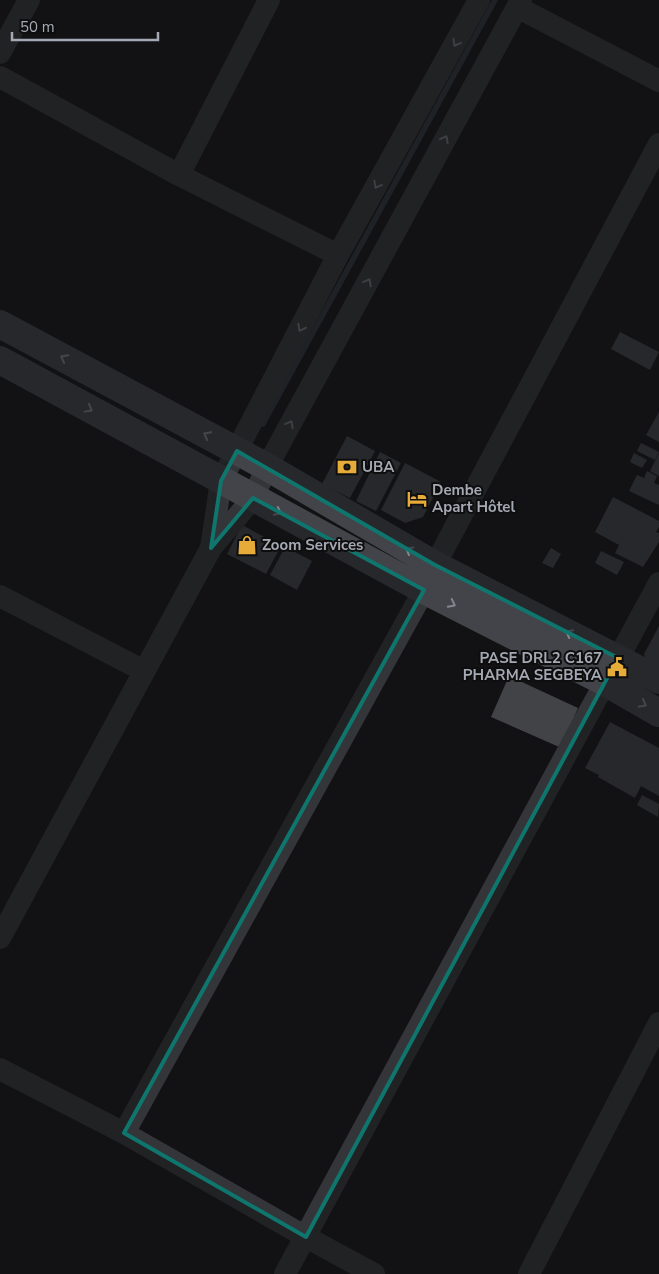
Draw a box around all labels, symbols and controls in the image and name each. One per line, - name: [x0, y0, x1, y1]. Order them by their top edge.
- scale bar: [12, 10, 159, 42]
- text: 50 m: [20, 17, 55, 37]
- one-way arrow: [452, 37, 462, 46]
- one-way arrow: [439, 135, 449, 144]
- one-way arrow: [373, 180, 383, 189]
- one-way arrow: [362, 278, 372, 287]
- one-way arrow: [297, 323, 307, 332]
- one-way arrow: [60, 355, 69, 365]
- one-way arrow: [84, 402, 93, 412]
- one-way arrow: [284, 421, 294, 430]
- one-way arrow: [204, 431, 213, 441]
- bank icon: UBA: [336, 456, 358, 478]
- place label: UBA: [362, 457, 395, 477]
- place label: Dembe Apart Hôtel: [432, 480, 515, 517]
- hotel icon: Dembe Apart Hôtel: [406, 488, 428, 510]
- one-way arrow: [272, 505, 281, 515]
- shop icon: Zoom Services: [236, 534, 258, 556]
- place label: Zoom Services: [262, 535, 363, 555]
- one-way arrow: [406, 547, 415, 557]
- one-way arrow: [447, 598, 456, 608]
- one-way arrow: [565, 629, 574, 639]
- place label: PASE DRL2 C167 PHARMA SEGBEYA: [463, 648, 603, 685]
- public building icon: PASE DRL2 C167 PHARMA SEGBEYA: [606, 656, 628, 678]
- one-way arrow: [637, 697, 646, 707]

